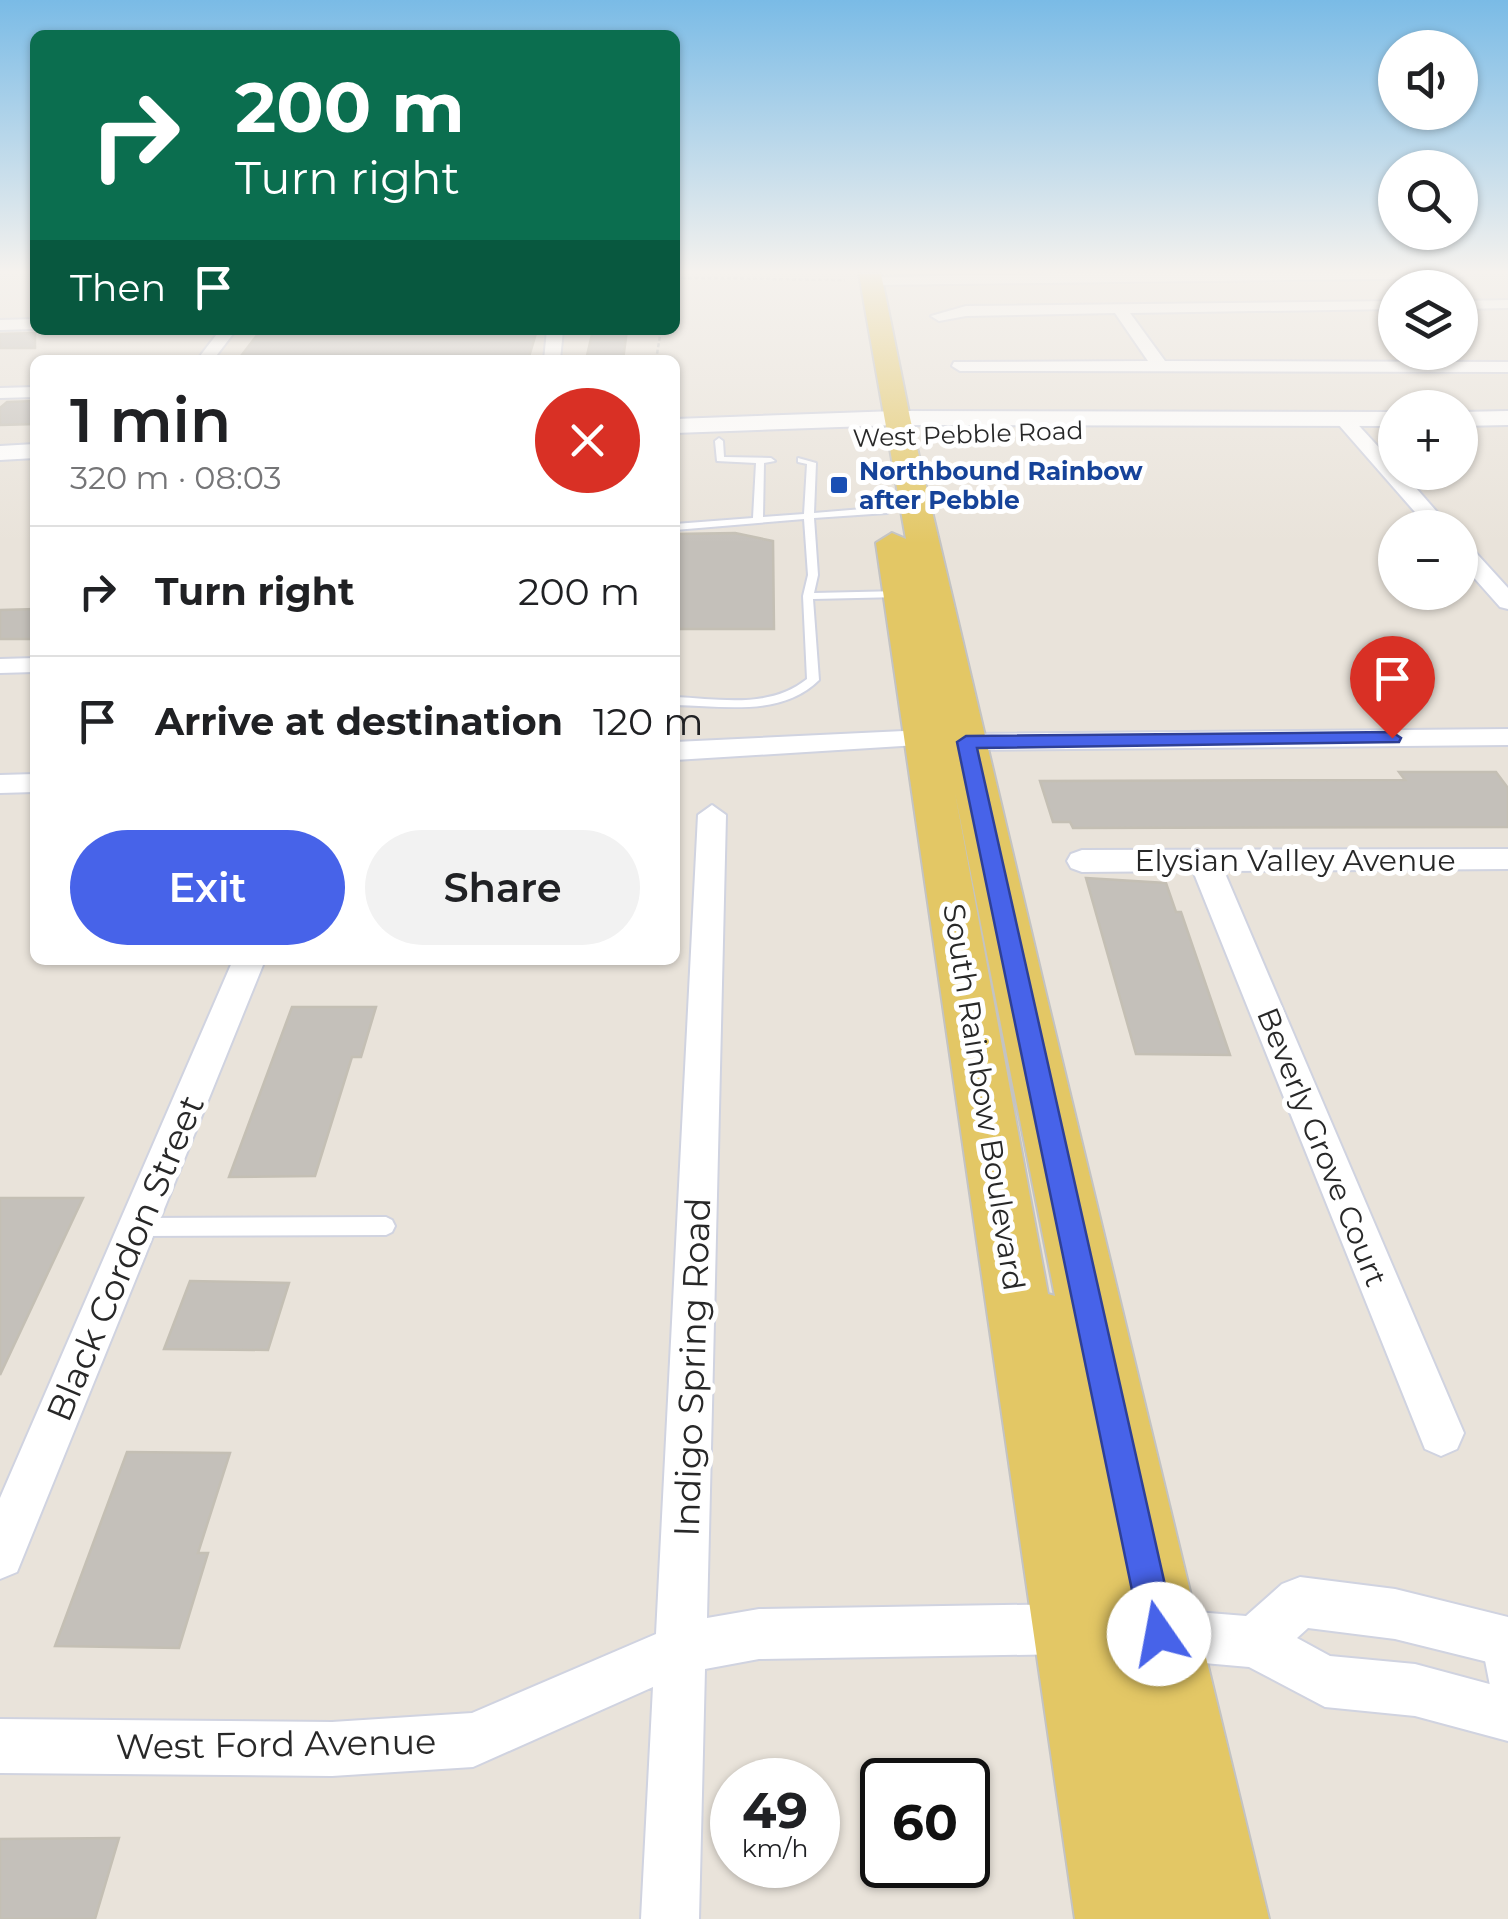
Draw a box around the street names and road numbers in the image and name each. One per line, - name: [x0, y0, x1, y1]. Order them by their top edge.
- street label: West Pebble Road: [852, 415, 1084, 453]
- street label: Elysian Valley Avenue: [1134, 842, 1456, 879]
- street label: South Rainbow Boulevard: [935, 901, 1033, 1293]
- street label: Beverly Grove Court: [1249, 1002, 1395, 1292]
- street label: Black Cordon Street: [37, 1089, 213, 1427]
- street label: Indigo Spring Road: [665, 1197, 719, 1537]
- street label: West Ford Avenue: [115, 1720, 437, 1768]

